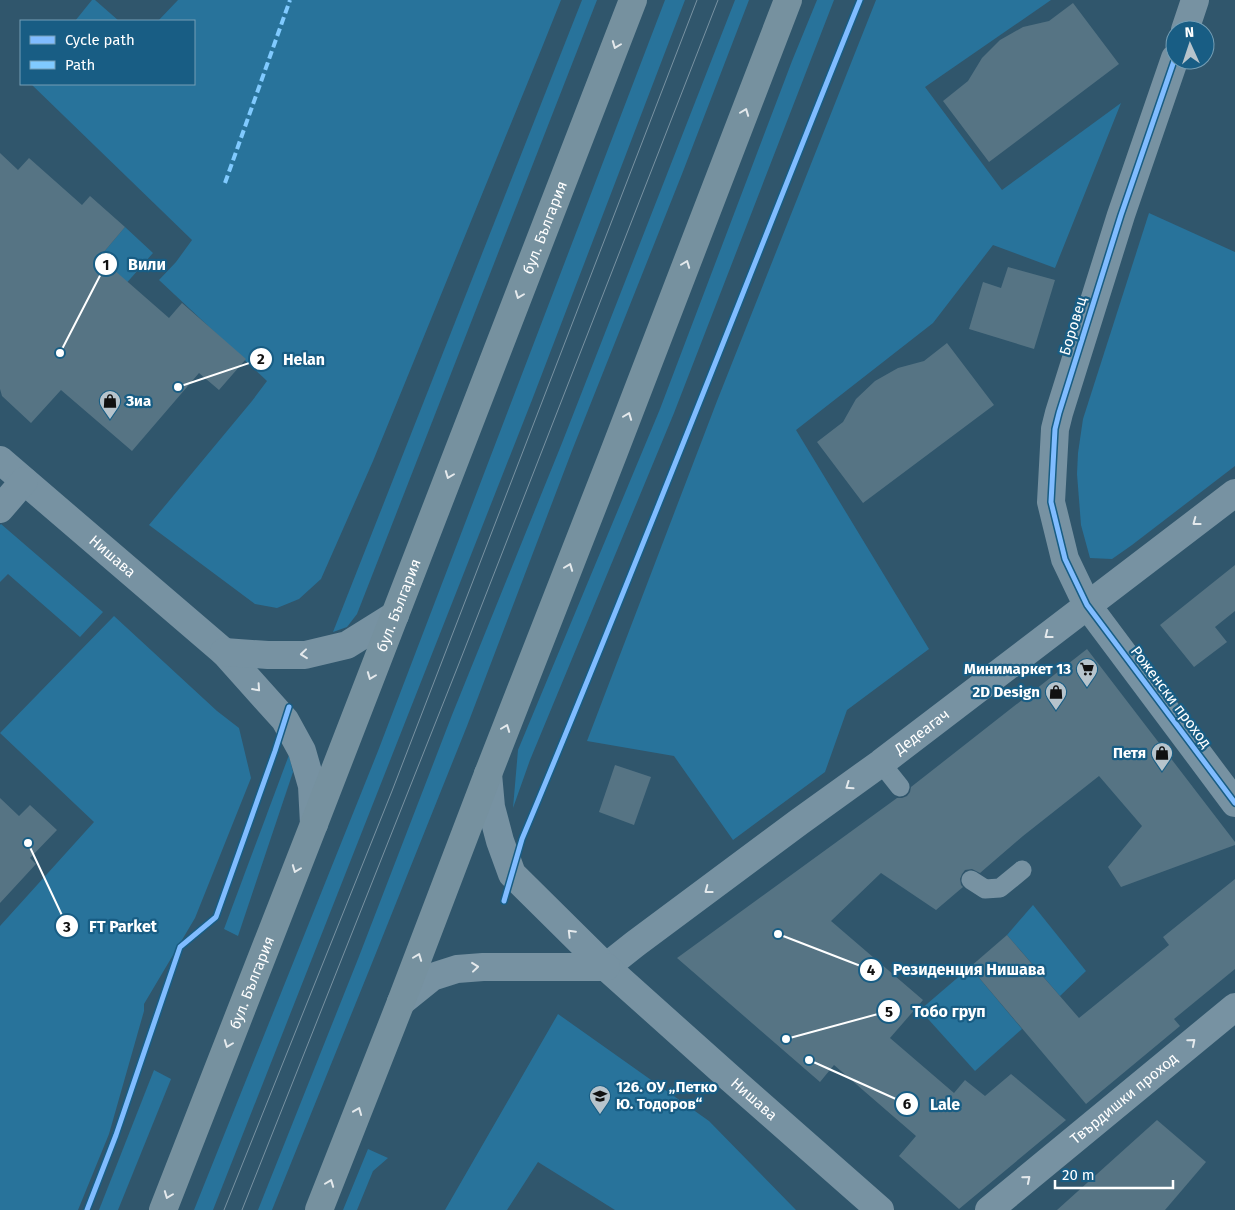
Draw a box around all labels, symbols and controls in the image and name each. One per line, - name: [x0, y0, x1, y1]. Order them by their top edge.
- legend: [20, 20, 195, 85]
- north arrow: [1165, 20, 1215, 70]
- text: N: [1184, 24, 1194, 41]
- text: Cycle path: [65, 31, 135, 49]
- one-way arrow: [612, 41, 622, 49]
- text: Path: [65, 56, 95, 74]
- one-way arrow: [739, 109, 749, 117]
- street label: бул. България: [519, 179, 571, 277]
- callout: Вили: [93, 249, 176, 280]
- text: Вили: [128, 255, 166, 274]
- text: 1: [103, 256, 109, 274]
- one-way arrow: [680, 260, 690, 269]
- one-way arrow: [515, 290, 525, 299]
- street label: Боровец: [1056, 294, 1091, 358]
- callout: Helan: [248, 344, 335, 375]
- text: 2: [257, 350, 265, 368]
- text: Helan: [283, 350, 325, 369]
- shop icon: Зиа: [98, 389, 122, 420]
- place label: Зиа: [125, 392, 151, 410]
- one-way arrow: [622, 412, 632, 420]
- one-way arrow: [445, 470, 455, 479]
- one-way arrow: [1192, 516, 1202, 525]
- street label: Нишава: [85, 531, 139, 581]
- street label: бул. България: [373, 556, 425, 654]
- one-way arrow: [562, 563, 573, 572]
- one-way arrow: [1045, 629, 1054, 637]
- street label: Роженски проход: [1127, 642, 1215, 752]
- one-way arrow: [299, 648, 307, 659]
- supermarket icon: Минимаркет 13: [1075, 657, 1099, 688]
- place label: Минимаркет 13: [964, 660, 1071, 678]
- one-way arrow: [367, 672, 377, 680]
- shop icon: 2D Design: [1044, 680, 1068, 711]
- one-way arrow: [251, 682, 260, 691]
- place label: 2D Design: [972, 683, 1040, 701]
- street label: Дедеагач: [890, 705, 953, 759]
- one-way arrow: [499, 724, 510, 733]
- shop icon: Петя: [1150, 741, 1174, 772]
- place label: Петя: [1113, 744, 1146, 762]
- one-way arrow: [845, 780, 855, 789]
- one-way arrow: [292, 864, 303, 873]
- one-way arrow: [705, 884, 714, 892]
- callout: FT Parket: [54, 911, 167, 942]
- text: FT Parket: [89, 917, 158, 936]
- text: 3: [62, 918, 71, 936]
- one-way arrow: [568, 930, 577, 939]
- street label: бул. България: [226, 934, 278, 1032]
- one-way arrow: [412, 953, 422, 961]
- callout: Резиденция Нишава: [858, 954, 1056, 985]
- text: Резиденция Нишава: [893, 960, 1046, 979]
- text: 4: [867, 961, 876, 979]
- one-way arrow: [471, 962, 479, 973]
- callout: Тобо груп: [877, 996, 995, 1027]
- text: Тобо груп: [912, 1002, 986, 1021]
- text: 5: [885, 1003, 893, 1021]
- one-way arrow: [1187, 1038, 1196, 1047]
- one-way arrow: [224, 1039, 234, 1048]
- street label: Твърдишки проход: [1067, 1049, 1181, 1148]
- street label: Нишава: [727, 1074, 781, 1124]
- place label: 126. ОУ „Петко Ю. Тодоров“: [616, 1078, 717, 1113]
- school or university icon: 126. ОУ „Петко Ю. Тодоров“: [588, 1084, 612, 1115]
- callout: Lale: [895, 1089, 970, 1120]
- text: 6: [903, 1095, 912, 1113]
- text: Lale: [930, 1095, 960, 1114]
- one-way arrow: [352, 1107, 362, 1116]
- scale bar: [1055, 1158, 1172, 1190]
- text: 20 m: [1062, 1166, 1095, 1184]
- one-way arrow: [1021, 1176, 1030, 1184]
- one-way arrow: [323, 1179, 334, 1188]
- one-way arrow: [164, 1191, 174, 1199]

